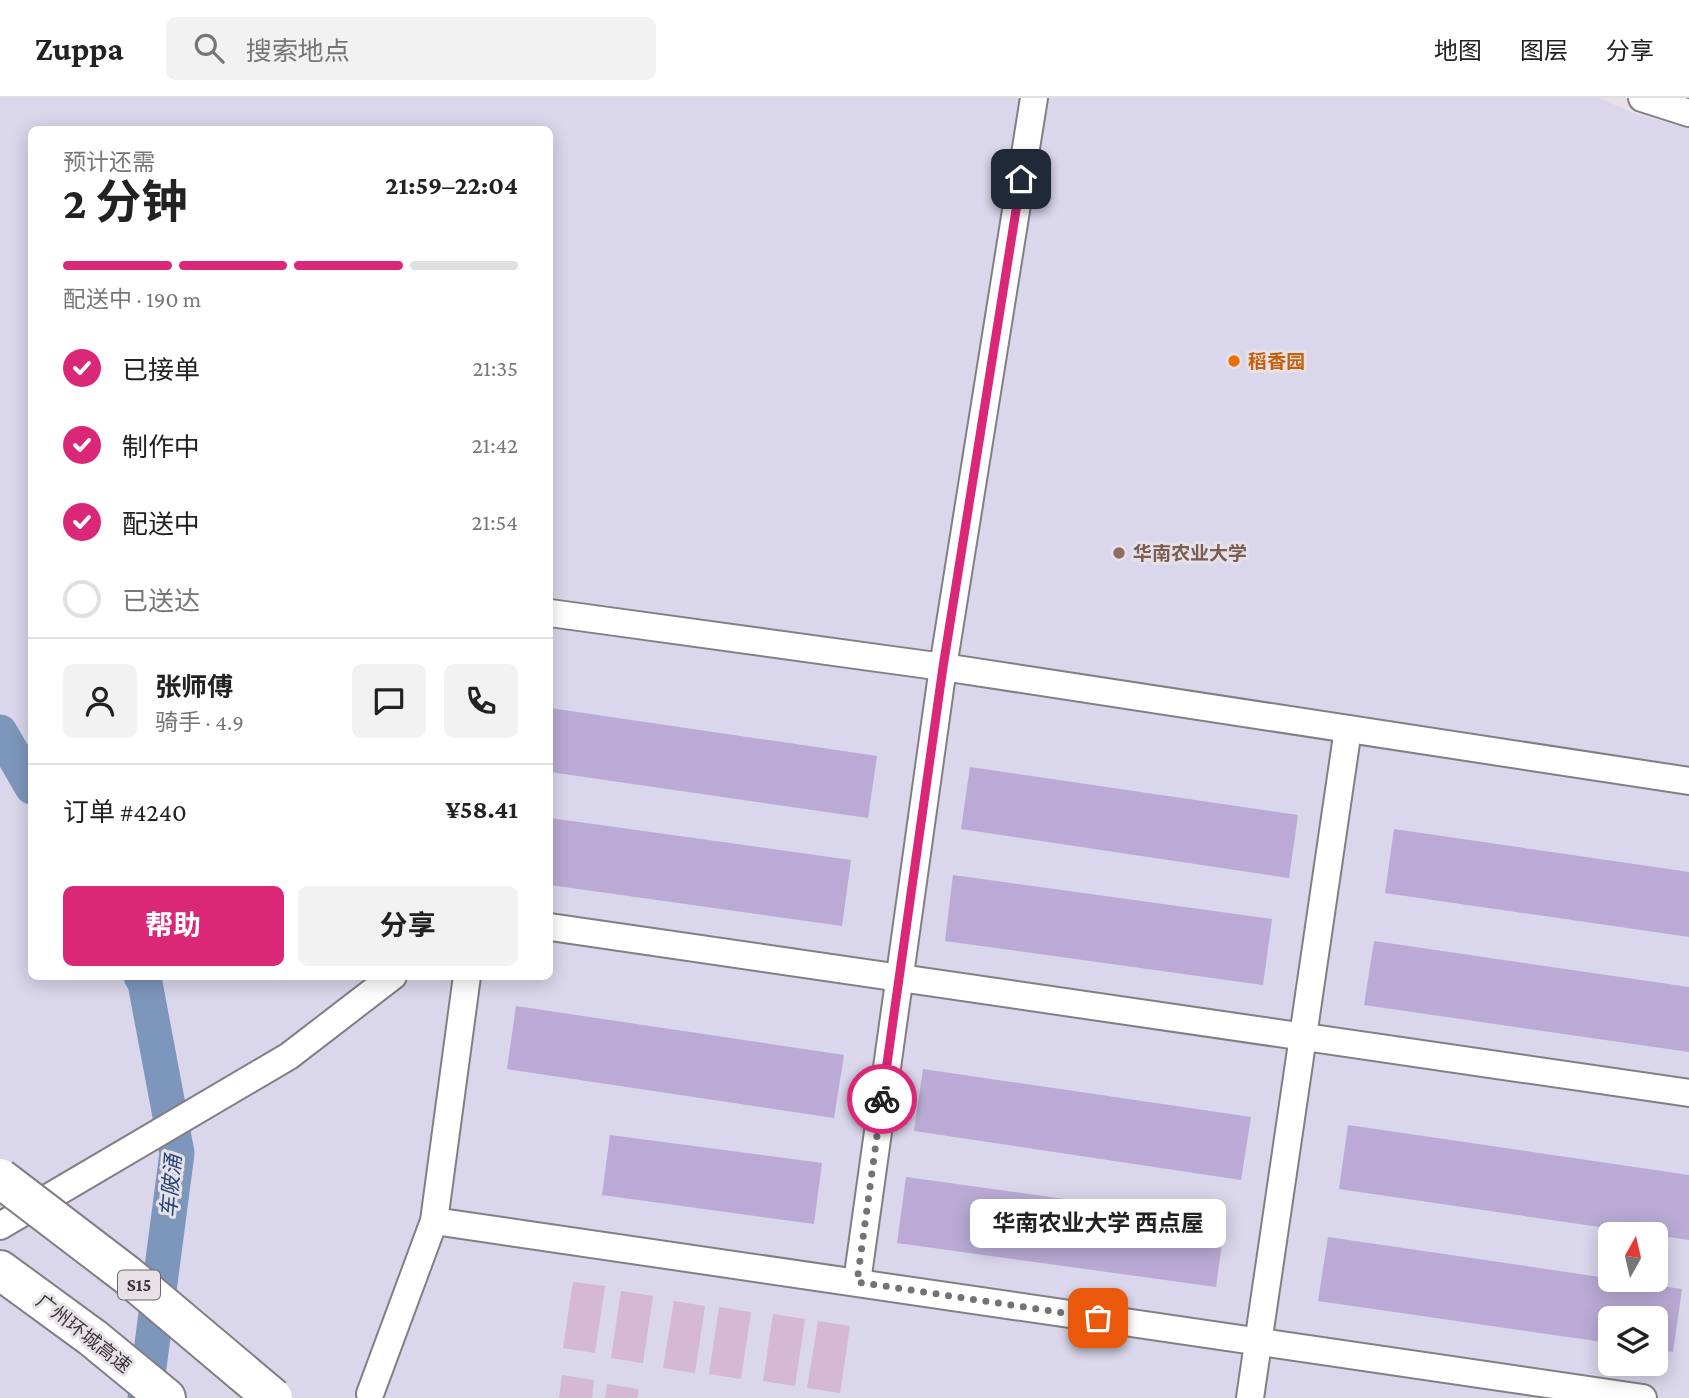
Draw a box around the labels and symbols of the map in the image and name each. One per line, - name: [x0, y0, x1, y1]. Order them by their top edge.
- pin: [991, 149, 1051, 209]
- place label: 稻香园: [1248, 351, 1305, 372]
- marker: 稻香园: [1226, 353, 1242, 369]
- place label: 华南农业大学: [1133, 543, 1247, 564]
- marker: 华南农业大学: [1111, 545, 1127, 561]
- courier: [847, 1064, 917, 1134]
- water label: 车陂涌: [156, 1152, 186, 1218]
- callout: 华南农业大学 西点屋: [970, 1199, 1226, 1248]
- north arrow: [1598, 1222, 1668, 1292]
- road number: S15: [118, 1270, 160, 1300]
- pin: [1068, 1288, 1128, 1348]
- street label: 广州环城高速: [32, 1290, 135, 1377]

